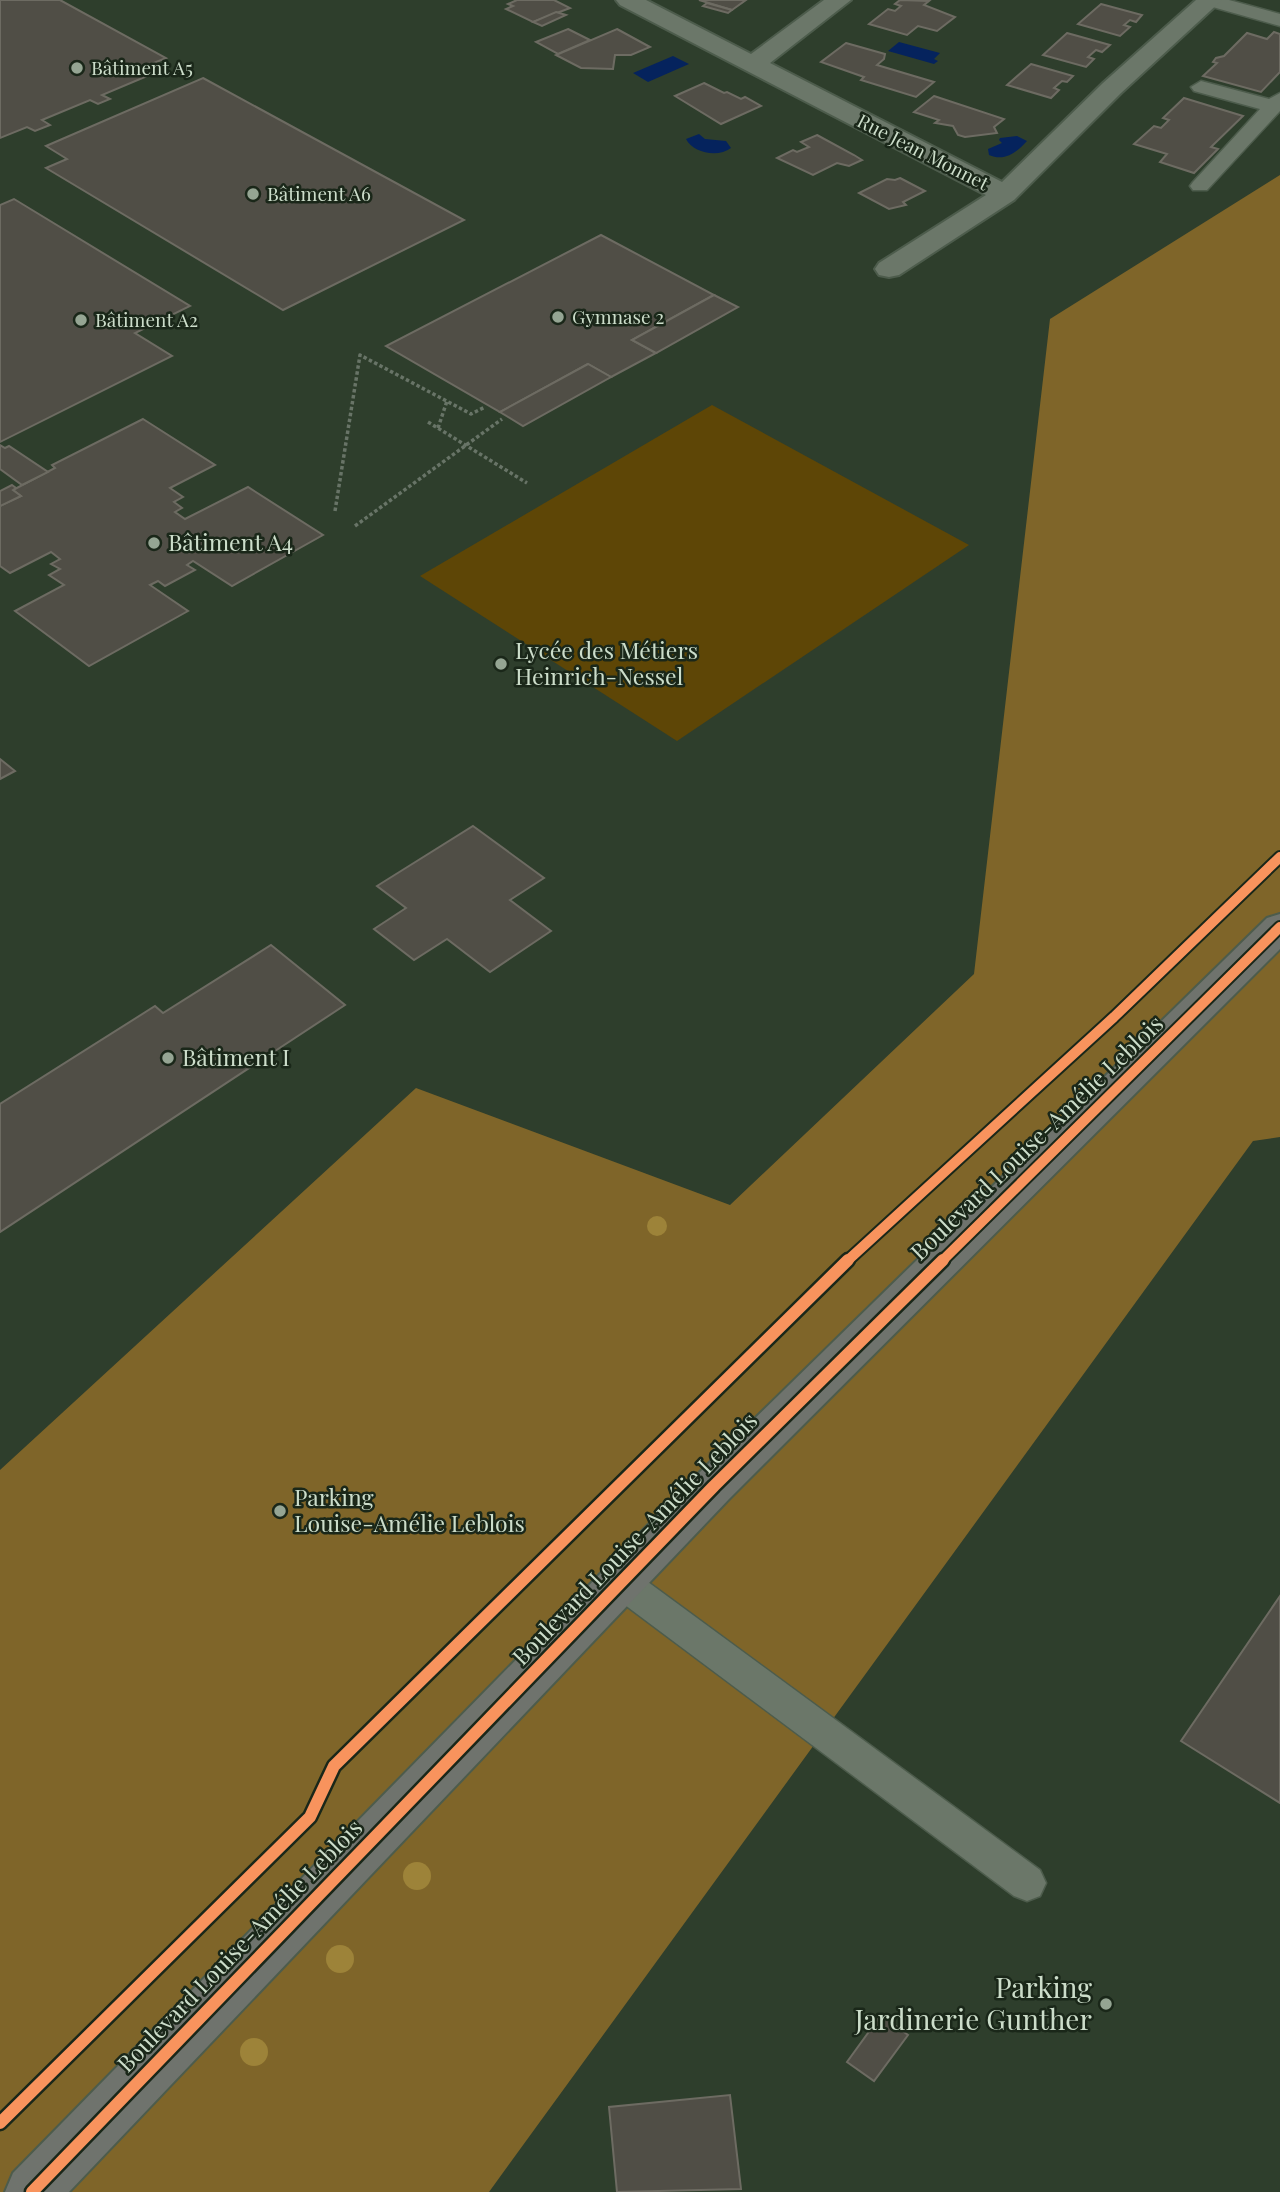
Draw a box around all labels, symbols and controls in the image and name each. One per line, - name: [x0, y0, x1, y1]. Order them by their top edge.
- place label: Bâtiment A5: [91, 54, 193, 80]
- marker: Bâtiment A5: [69, 60, 85, 76]
- street label: Rue Jean Monnet: [853, 107, 994, 196]
- place label: Bâtiment A6: [267, 180, 371, 206]
- marker: Bâtiment A6: [245, 186, 261, 202]
- place label: Gymnase 2: [572, 303, 664, 329]
- place label: Bâtiment A2: [95, 306, 198, 332]
- marker: Gymnase 2: [550, 309, 566, 325]
- marker: Bâtiment A2: [73, 312, 89, 328]
- place label: Bâtiment A4: [168, 526, 293, 557]
- marker: Bâtiment A4: [146, 535, 162, 551]
- place label: Lycée des Métiers Heinrich-Nessel: [515, 634, 698, 691]
- marker: Lycée des Métiers Heinrich-Nessel: [493, 656, 509, 672]
- street label: Boulevard Louise-Amélie Leblois: [903, 1008, 1169, 1266]
- place label: Bâtiment I: [182, 1041, 290, 1072]
- marker: Bâtiment I: [160, 1050, 176, 1066]
- street label: Boulevard Louise-Amélie Leblois: [505, 1405, 763, 1671]
- place label: Parking Louise-Amélie Leblois: [294, 1481, 525, 1538]
- marker: Parking Louise-Amélie Leblois: [272, 1503, 288, 1519]
- street label: Boulevard Louise-Amélie Leblois: [110, 1812, 368, 2078]
- place label: Parking Jardinerie Gunther: [854, 1968, 1093, 2037]
- marker: Parking Jardinerie Gunther: [1098, 1996, 1114, 2012]

